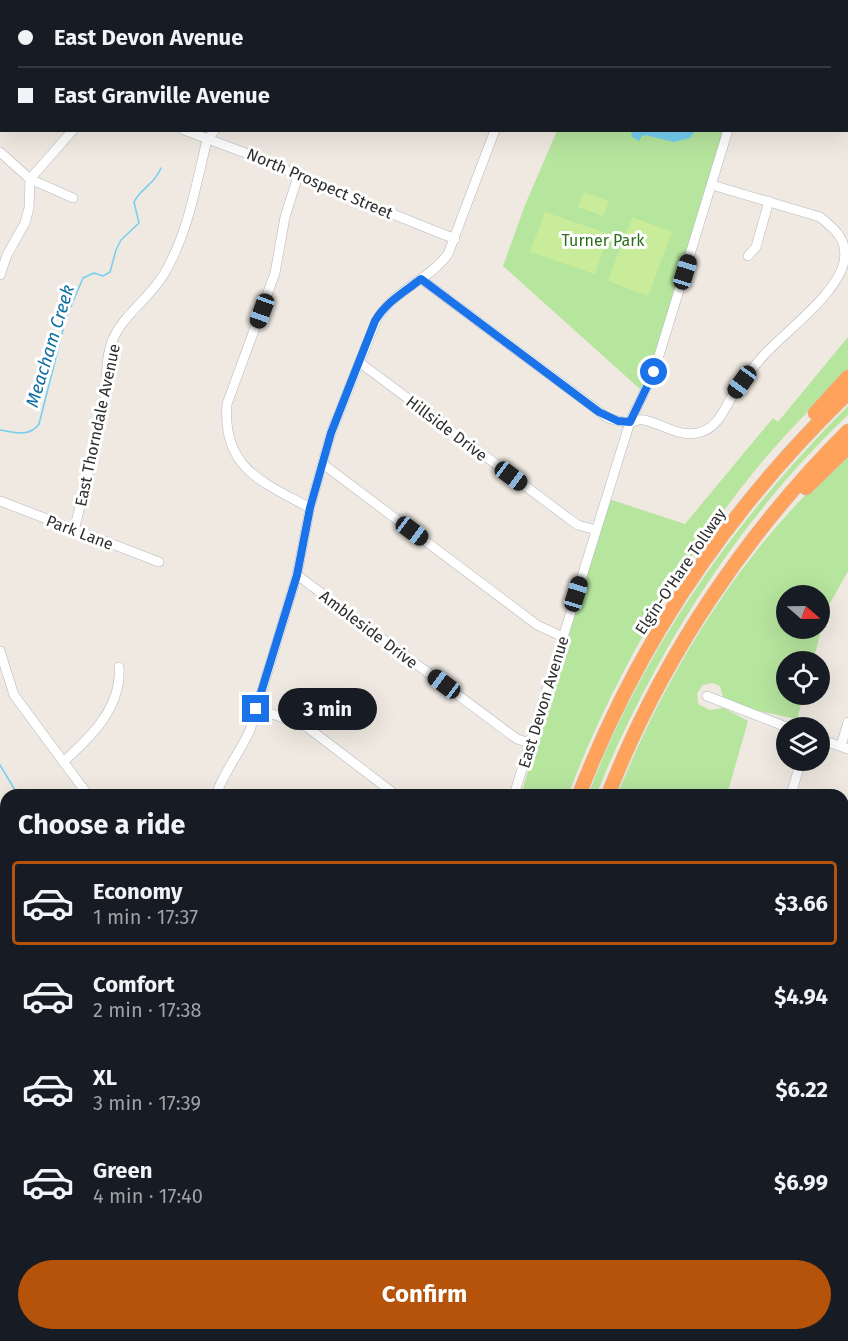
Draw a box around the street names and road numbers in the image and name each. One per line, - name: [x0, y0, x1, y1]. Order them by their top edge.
- street label: North Prospect Street: [244, 144, 396, 223]
- street label: East Thorndale Avenue: [71, 342, 124, 508]
- street label: Hillside Drive: [402, 392, 491, 465]
- street label: Elgin-O'Hare Tollway: [631, 504, 730, 638]
- street label: Park Lane: [44, 511, 116, 554]
- street label: Ambleside Drive: [316, 586, 421, 672]
- street label: East Devon Avenue: [514, 634, 573, 771]

